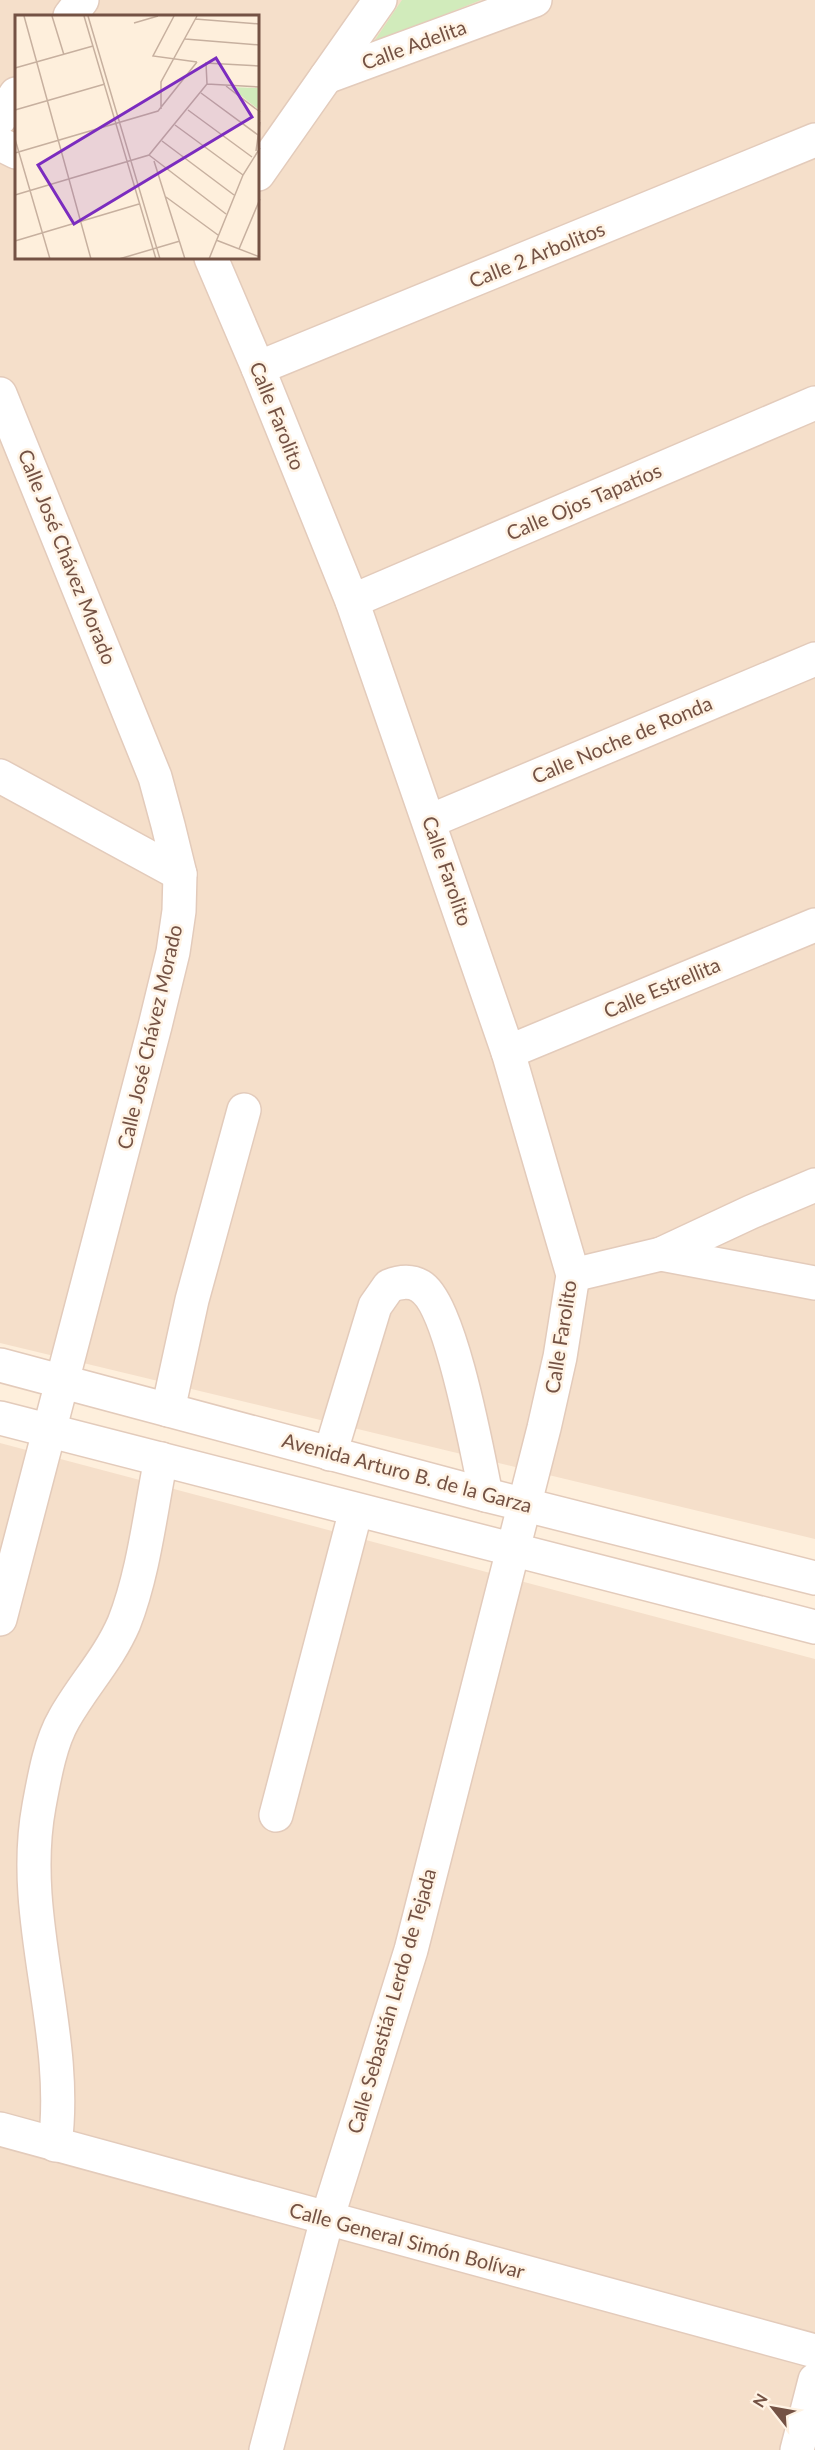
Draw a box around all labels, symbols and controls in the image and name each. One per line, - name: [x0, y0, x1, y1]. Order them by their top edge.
- street label: Calle Adelita: [358, 14, 469, 74]
- inset map: [15, 15, 260, 260]
- street label: Calle 2 Arbolitos: [465, 216, 608, 292]
- street label: Calle Farolito: [245, 358, 310, 473]
- street label: Calle José Chávez Morado: [14, 446, 122, 668]
- street label: Calle Ojos Tapatíos: [502, 458, 665, 545]
- street label: Calle Noche de Ronda: [528, 690, 715, 788]
- street label: Calle Farolito: [418, 813, 478, 929]
- street label: Calle José Chávez Morado: [111, 922, 187, 1151]
- street label: Calle Estrellita: [600, 952, 724, 1022]
- street label: Calle Farolito: [539, 1278, 581, 1395]
- street label: Avenida Arturo B. de la Garza: [280, 1427, 535, 1517]
- street label: Calle Sebastián Lerdo de Tejada: [342, 1865, 440, 2136]
- street label: Calle General Simón Bolívar: [287, 2197, 528, 2283]
- north arrow: [743, 2378, 803, 2438]
- text: N: [748, 2390, 771, 2410]

